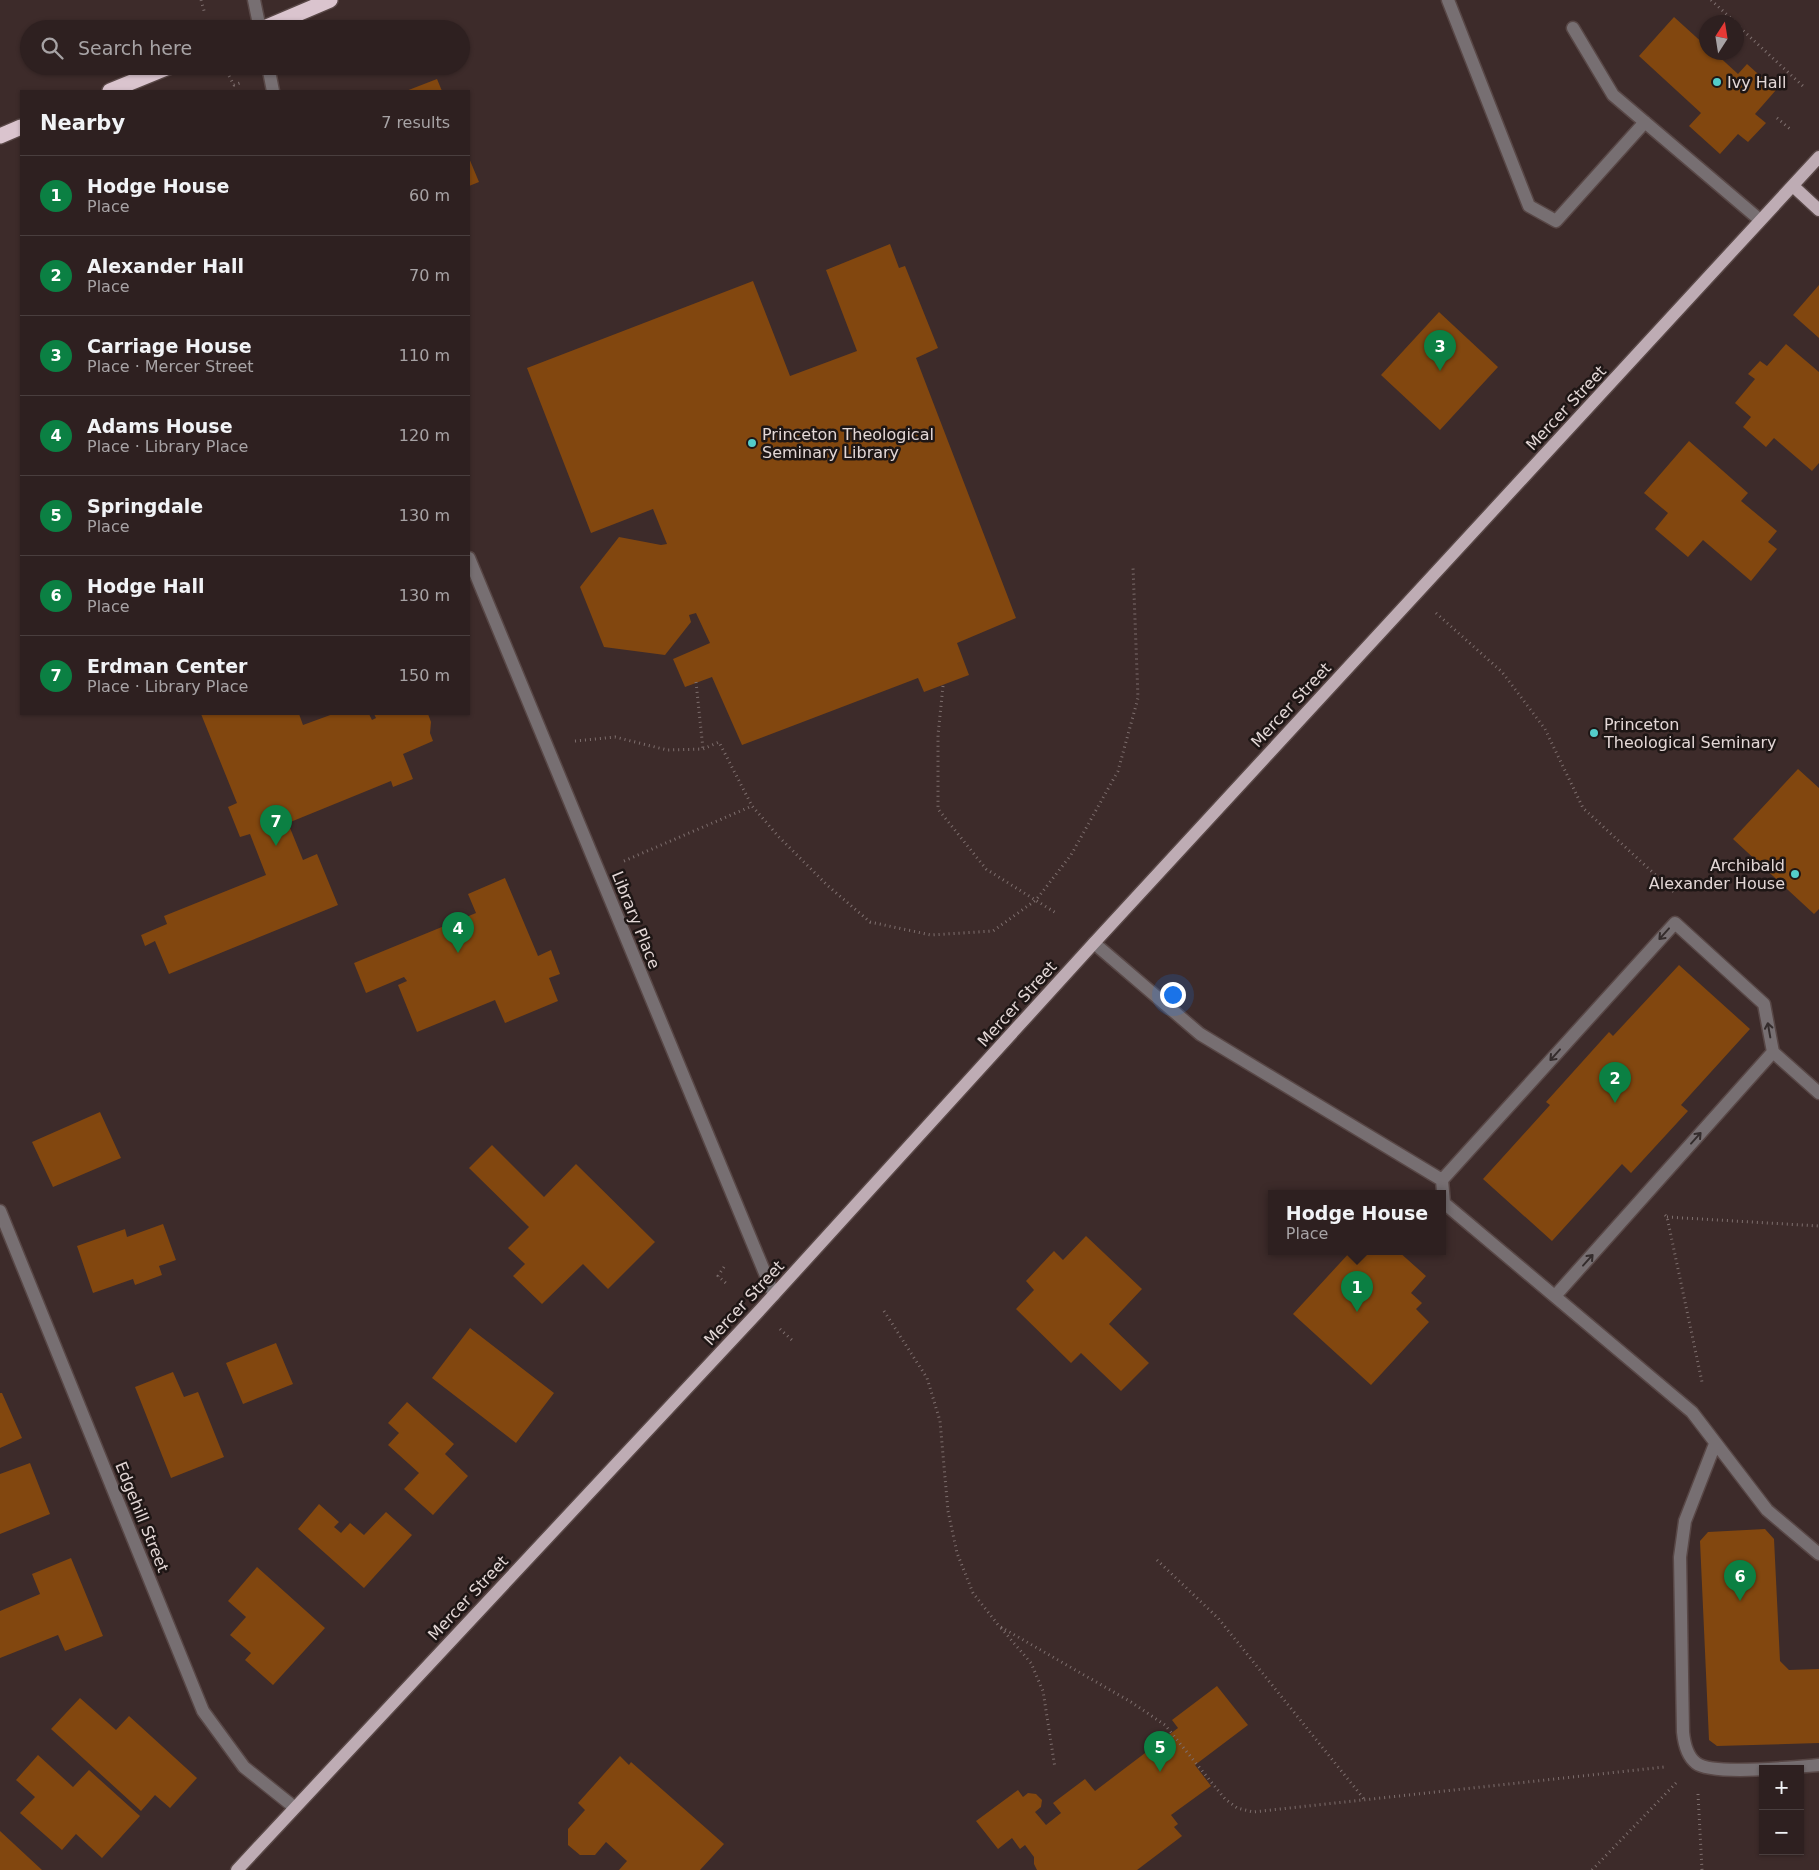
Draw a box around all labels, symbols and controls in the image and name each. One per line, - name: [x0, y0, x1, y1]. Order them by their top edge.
- north arrow: [1699, 15, 1744, 60]
- search box: [20, 20, 470, 75]
- icon: search: [38, 34, 66, 62]
- text: Search here: [78, 37, 192, 59]
- place label: Ivy Hall: [1727, 73, 1786, 92]
- marker: Ivy Hall: [1711, 76, 1723, 88]
- text: Nearby: [40, 111, 125, 135]
- text: 7 results: [381, 113, 450, 132]
- text: Hodge House: [87, 175, 229, 197]
- text: 1: [50, 186, 62, 205]
- text: 60 m: [409, 186, 450, 205]
- text: Place: [87, 197, 130, 216]
- text: Alexander Hall: [87, 255, 244, 277]
- text: 2: [50, 266, 62, 285]
- text: 70 m: [409, 266, 450, 285]
- text: Place: [87, 277, 130, 296]
- pin: 3: [1424, 330, 1456, 371]
- text: Carriage House: [87, 335, 252, 357]
- text: 3: [50, 346, 62, 365]
- text: 110 m: [399, 346, 450, 365]
- text: Place · Mercer Street: [87, 357, 254, 376]
- street label: Mercer Street: [1522, 362, 1610, 454]
- text: Adams House: [87, 415, 233, 437]
- place label: Princeton Theological Seminary Library: [762, 425, 934, 462]
- text: 4: [50, 426, 62, 445]
- text: 120 m: [399, 426, 450, 445]
- text: Place · Library Place: [87, 437, 248, 456]
- marker: Princeton Theological Seminary Library: [746, 437, 758, 449]
- text: Springdale: [87, 495, 203, 517]
- text: 5: [50, 506, 62, 525]
- text: 130 m: [399, 506, 450, 525]
- text: Place: [87, 517, 130, 536]
- text: Hodge Hall: [87, 575, 204, 597]
- text: 6: [50, 586, 62, 605]
- text: 130 m: [399, 586, 450, 605]
- text: Place: [87, 597, 130, 616]
- text: Erdman Center: [87, 655, 247, 677]
- street label: Mercer Street: [1247, 659, 1335, 751]
- text: 7: [50, 666, 62, 685]
- text: 150 m: [399, 666, 450, 685]
- text: Place · Library Place: [87, 677, 248, 696]
- place label: Princeton Theological Seminary: [1603, 715, 1777, 752]
- marker: Princeton Theological Seminary: [1588, 727, 1600, 739]
- pin: 7: [260, 805, 292, 846]
- place label: Archibald Alexander House: [1649, 856, 1785, 893]
- street label: Library Place: [608, 868, 664, 972]
- marker: Archibald Alexander House: [1789, 868, 1801, 880]
- pin: 4: [442, 912, 474, 953]
- one-way arrow: [1659, 928, 1670, 941]
- street label: Mercer Street: [974, 957, 1060, 1051]
- your location: [1160, 982, 1186, 1008]
- one-way arrow: [1764, 1023, 1773, 1039]
- one-way arrow: [1549, 1048, 1561, 1061]
- pin: 2: [1599, 1062, 1631, 1103]
- one-way arrow: [1690, 1132, 1702, 1145]
- popup: [1268, 1190, 1446, 1255]
- text: Hodge House: [1286, 1202, 1428, 1224]
- text: Place: [1286, 1224, 1328, 1243]
- one-way arrow: [1582, 1253, 1594, 1266]
- street label: Mercer Street: [700, 1257, 788, 1349]
- pin: 1: [1341, 1271, 1373, 1312]
- street label: Edgehill Street: [111, 1459, 173, 1575]
- street label: Mercer Street: [424, 1552, 512, 1644]
- pin: 6: [1724, 1560, 1756, 1601]
- pin: 5: [1144, 1731, 1176, 1772]
- map controls: [1759, 1765, 1804, 1855]
- button: +: [1759, 1765, 1804, 1810]
- button: −: [1759, 1810, 1804, 1855]

